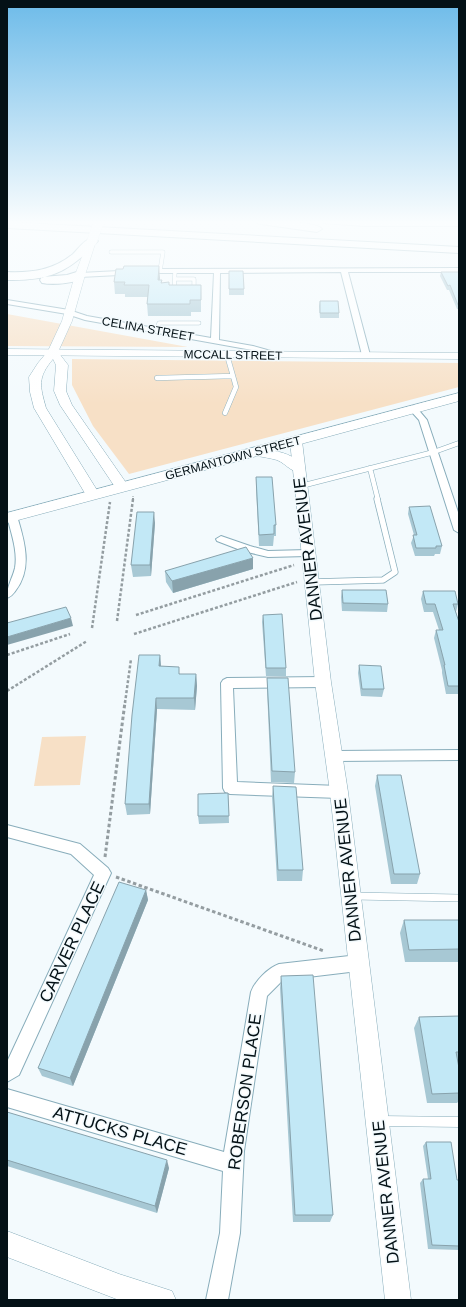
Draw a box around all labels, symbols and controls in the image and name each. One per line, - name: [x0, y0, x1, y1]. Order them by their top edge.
- street label: CELINA STREET: [101, 314, 196, 344]
- street label: MCCALL STREET: [183, 347, 283, 363]
- street label: GERMANTOWN STREET: [164, 433, 303, 483]
- street label: DANNER AVENUE: [290, 476, 326, 622]
- street label: DANNER AVENUE: [331, 797, 365, 943]
- street label: CARVER PLACE: [36, 879, 108, 1005]
- street label: ROBERSON PLACE: [225, 1013, 265, 1171]
- street label: ATTUCKS PLACE: [51, 1103, 189, 1159]
- street label: DANNER AVENUE: [369, 1119, 403, 1265]

